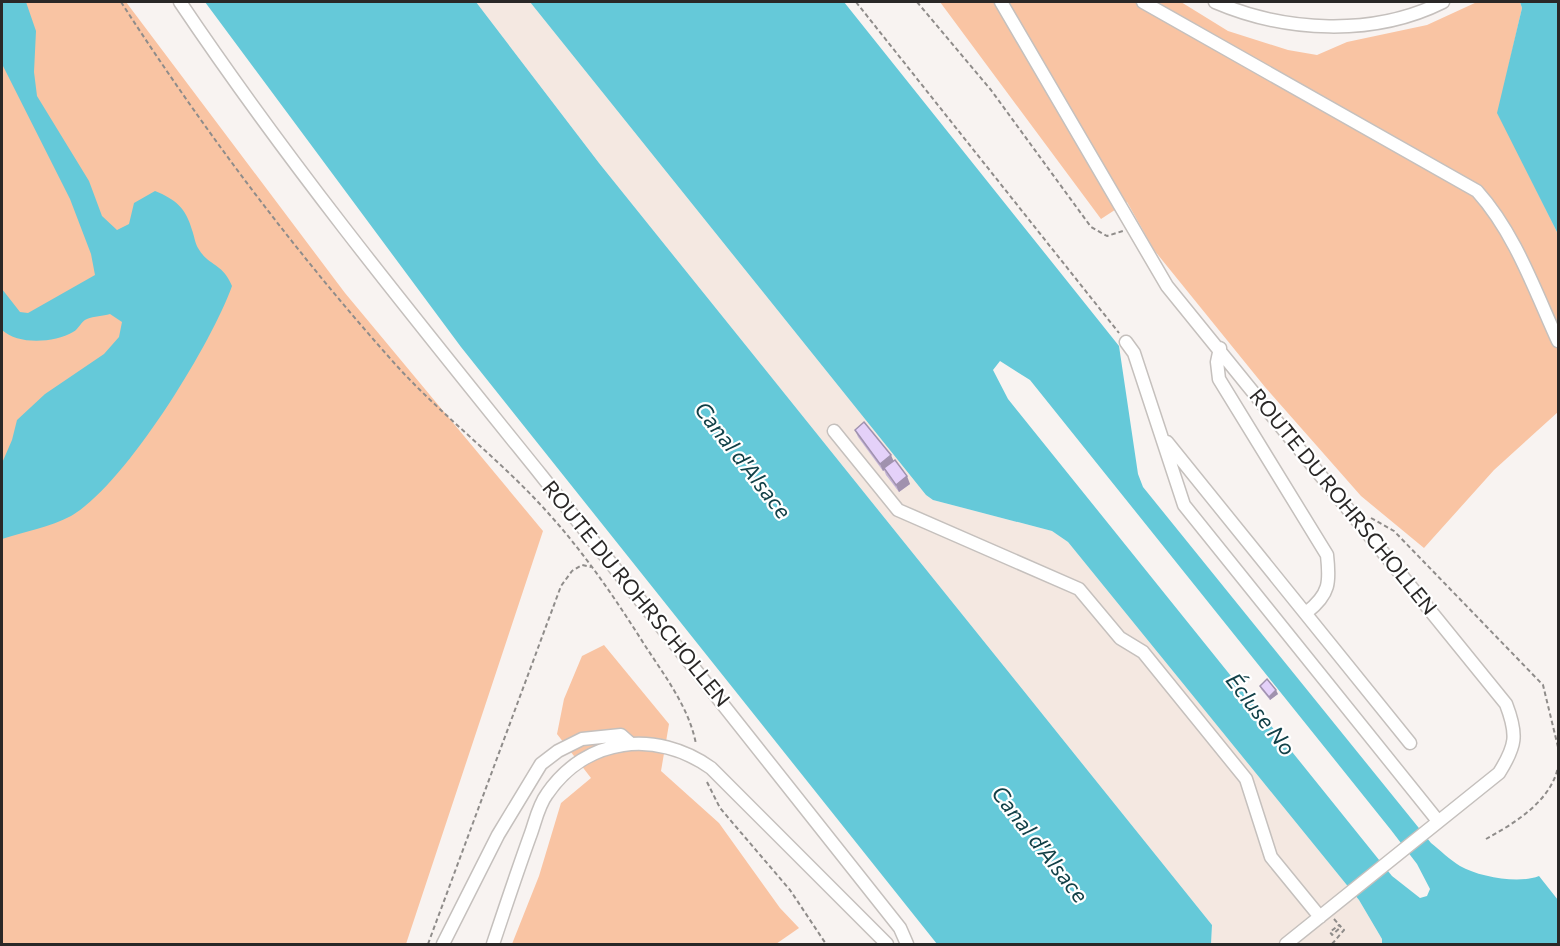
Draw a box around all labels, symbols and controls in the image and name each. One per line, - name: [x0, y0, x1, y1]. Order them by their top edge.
- street label: ROUTE DU ROHRSCHOLLEN: [1245, 383, 1443, 619]
- water label: Canal d'Alsace: [689, 396, 798, 524]
- street label: ROUTE DU ROHRSCHOLLEN: [538, 475, 736, 711]
- water label: Écluse No: [1221, 667, 1302, 760]
- water label: Canal d'Alsace: [986, 780, 1095, 908]

